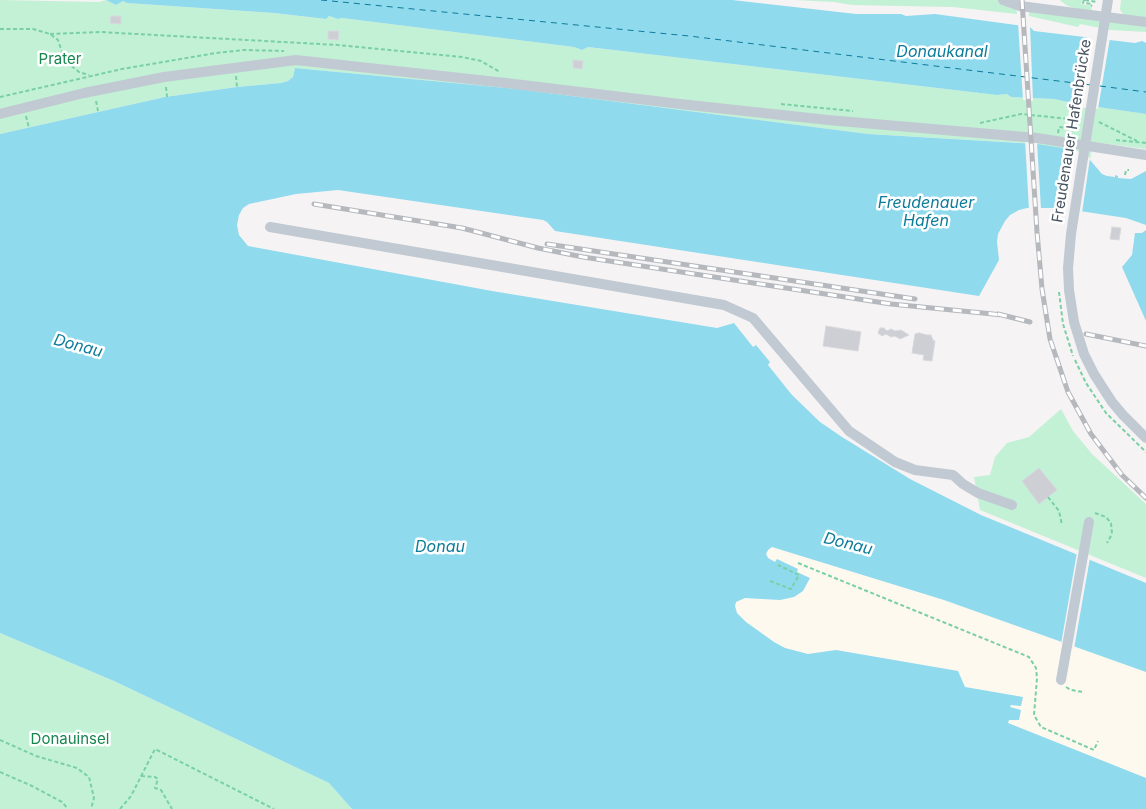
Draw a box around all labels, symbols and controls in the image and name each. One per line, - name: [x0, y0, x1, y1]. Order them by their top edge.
- street label: Freudenauer Hafenbrücke: [1049, 38, 1095, 224]
- water label: Donaukanal: [896, 42, 988, 62]
- park label: Prater: [39, 50, 81, 68]
- water label: Freudenauer Hafen: [878, 193, 974, 231]
- water label: Donau: [51, 330, 105, 362]
- water label: Donau: [821, 529, 875, 559]
- water label: Donau: [415, 537, 465, 557]
- park label: Donauinsel: [31, 730, 109, 748]

